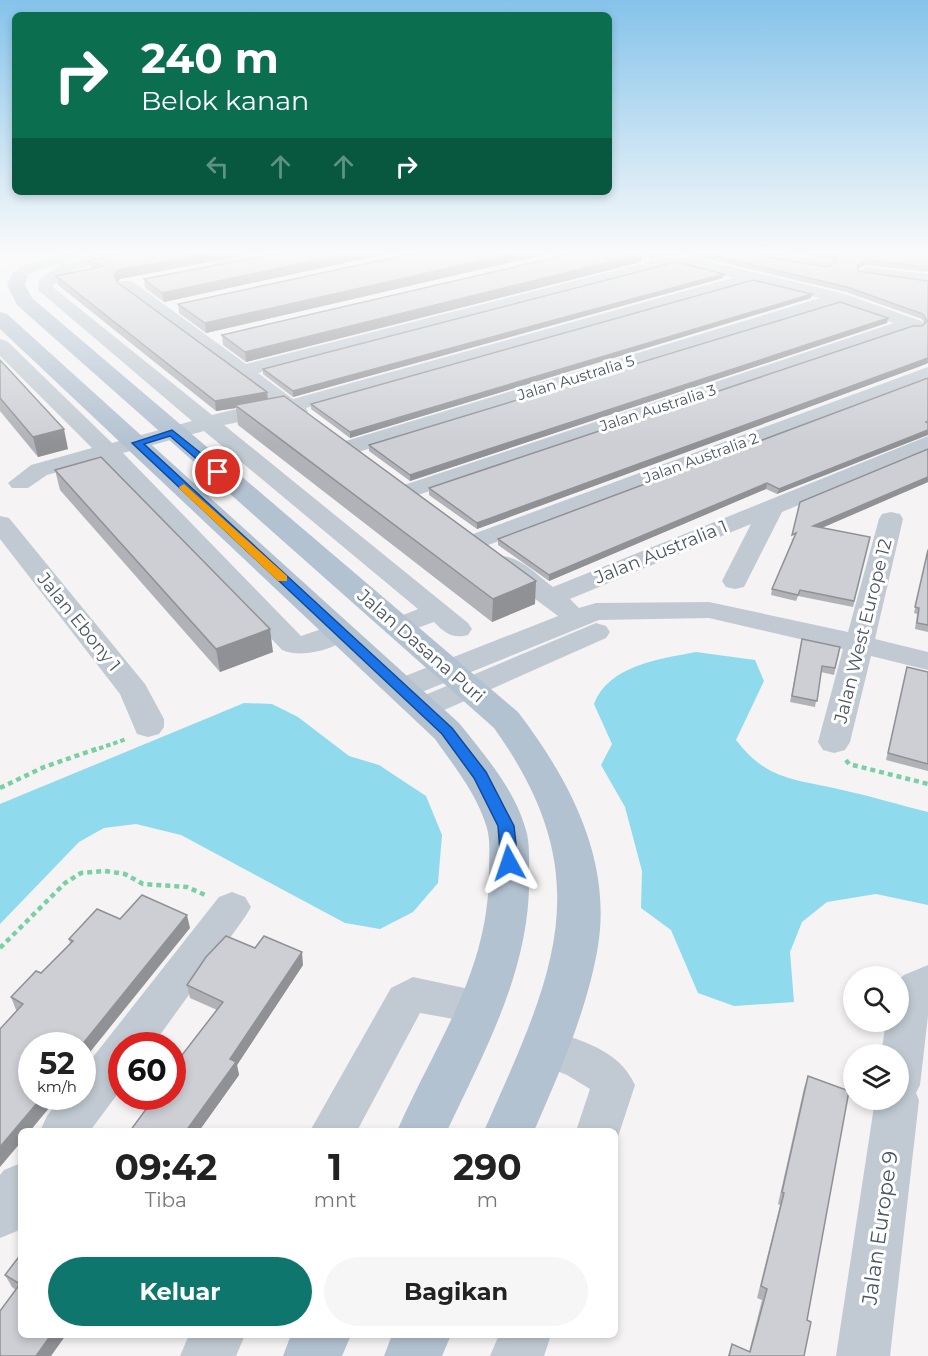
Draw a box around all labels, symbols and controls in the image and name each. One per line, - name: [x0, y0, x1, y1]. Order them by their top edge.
- text: 240 m: [141, 32, 279, 84]
- icon: right: [42, 36, 120, 114]
- text: Belok kanan: [141, 84, 309, 117]
- icon: left: [201, 150, 234, 183]
- icon: ahead: [264, 150, 297, 183]
- icon: ahead: [327, 150, 360, 183]
- icon: right: [390, 150, 423, 183]
- street label: Jalan Australia 5: [514, 351, 636, 405]
- street label: Jalan Australia 3: [596, 380, 718, 436]
- street label: Jalan Australia 2: [640, 428, 761, 487]
- pin: [192, 446, 243, 497]
- icon: arrive: [201, 455, 234, 488]
- street label: Jalan Australia 1: [590, 515, 731, 589]
- street label: Jalan West Europe 12: [829, 536, 897, 727]
- street label: Jalan Ebony 1: [32, 568, 125, 676]
- street label: Jalan Dasana Puri: [352, 584, 489, 707]
- position arrow: [477, 831, 541, 895]
- map controls: [843, 966, 909, 1110]
- button: search: [843, 966, 909, 1032]
- speed limit sign: 60: [108, 1032, 186, 1110]
- button: layers: [843, 1044, 909, 1110]
- text: 52: [39, 1045, 75, 1082]
- text: km/h: [37, 1077, 77, 1096]
- text: 09:42: [114, 1145, 217, 1189]
- text: 1: [328, 1145, 342, 1189]
- text: 290: [453, 1145, 522, 1189]
- street label: Jalan Europe 9: [856, 1149, 903, 1307]
- text: Tiba: [145, 1188, 187, 1212]
- text: mnt: [314, 1188, 357, 1212]
- text: m: [477, 1188, 498, 1212]
- button: Keluar: [48, 1257, 312, 1326]
- button: Bagikan: [324, 1257, 588, 1326]

